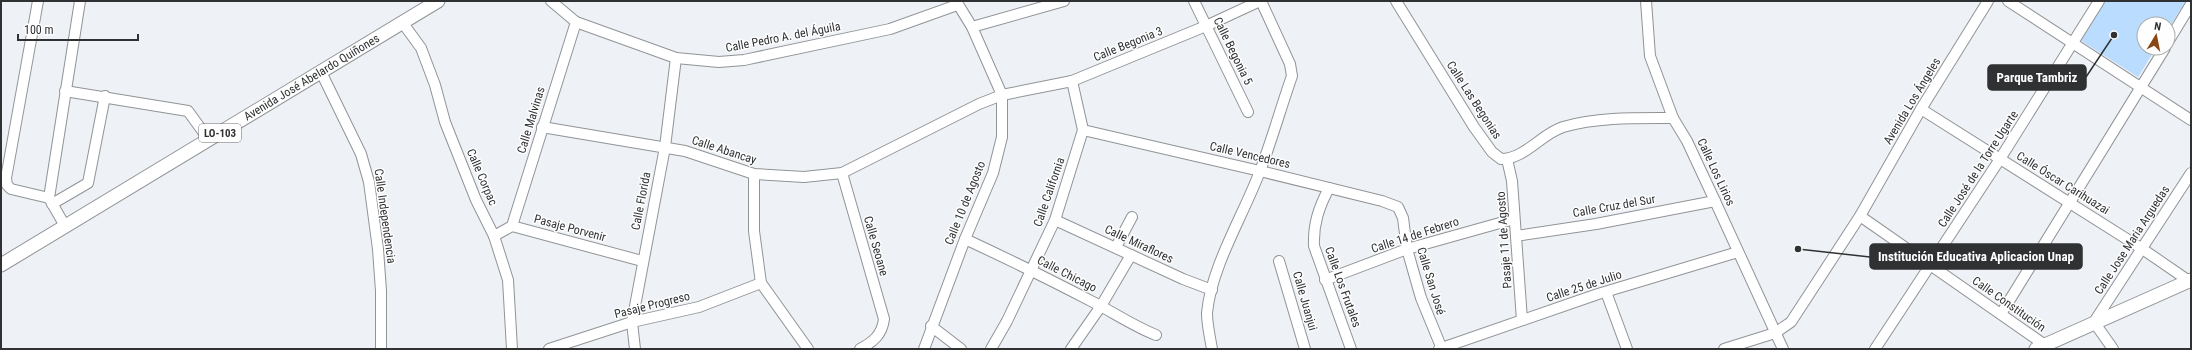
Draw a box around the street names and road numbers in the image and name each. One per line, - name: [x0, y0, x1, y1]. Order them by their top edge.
- street label: Calle Begonia 5: [1211, 15, 1255, 87]
- street label: Calle Pedro A. del Águila: [724, 18, 842, 55]
- street label: Calle Begonia 3: [1091, 24, 1165, 64]
- street label: Avenida José Abelardo Quiñones: [241, 31, 382, 124]
- street label: Avenida Los Ángeles: [1880, 55, 1943, 147]
- street label: Calle Las Begonias: [1444, 58, 1504, 142]
- street label: Calle Malvinas: [514, 85, 548, 155]
- street label: Calle José de la Torre Ugarte: [1935, 108, 2021, 230]
- road number: LO-103: [199, 124, 241, 142]
- street label: Calle Abancay: [690, 133, 758, 167]
- street label: Calle Los Lirios: [1694, 136, 1738, 208]
- street label: Calle Vencedores: [1208, 139, 1292, 171]
- street label: Calle Corpac: [464, 147, 500, 208]
- street label: Calle Óscar Carihuazai: [2014, 148, 2113, 217]
- street label: Calle California: [1031, 155, 1067, 228]
- street label: Calle 10 de Agosto: [942, 159, 988, 247]
- street label: Calle Independencia: [371, 168, 399, 265]
- street label: Calle Florida: [628, 170, 654, 231]
- street label: Calle Jose Maria Arguedas: [2092, 183, 2172, 297]
- street label: Pasaje 11 de Agosto: [1494, 191, 1514, 289]
- street label: Calle Cruz del Sur: [1572, 192, 1657, 220]
- street label: Pasaje Porvenir: [533, 212, 608, 244]
- street label: Calle 14 de Febrero: [1369, 214, 1461, 256]
- street label: Calle Seoane: [861, 215, 891, 278]
- street label: Calle Miraflores: [1102, 222, 1176, 266]
- street label: Calle Los Frutales: [1322, 245, 1364, 329]
- street label: Calle San José: [1414, 246, 1448, 317]
- street label: Calle Chicago: [1035, 253, 1099, 295]
- street label: Calle 25 de Julio: [1545, 267, 1623, 305]
- street label: Calle Juanjui: [1290, 270, 1320, 332]
- street label: Calle Constitución: [1970, 274, 2049, 335]
- street label: Pasaje Progreso: [613, 289, 691, 321]

